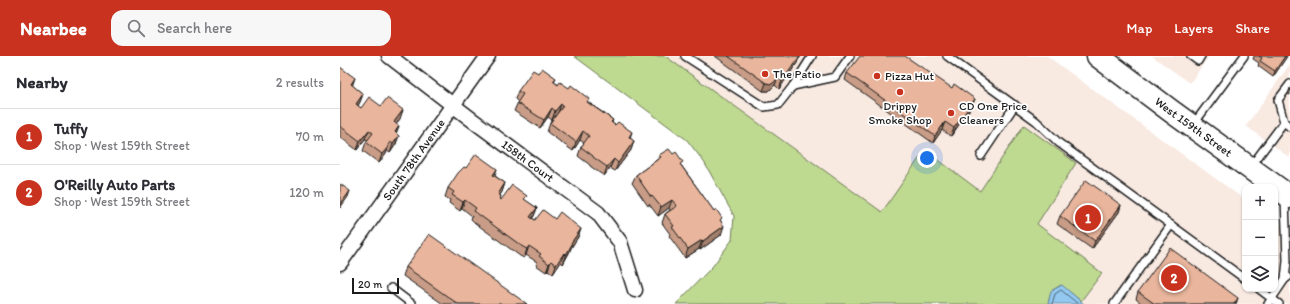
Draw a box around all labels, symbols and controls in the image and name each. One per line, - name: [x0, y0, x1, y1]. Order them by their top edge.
- search box: [111, 10, 391, 46]
- text: Nearbee: [20, 17, 87, 40]
- icon: search: [125, 17, 147, 39]
- text: Search here: [157, 19, 232, 37]
- text: Map: [1127, 20, 1152, 37]
- text: Layers: [1174, 20, 1213, 37]
- text: Share: [1235, 20, 1270, 37]
- place label: The Patio: [773, 67, 821, 81]
- marker: The Patio: [760, 69, 770, 79]
- place label: Pizza Hut: [885, 69, 935, 83]
- marker: Pizza Hut: [872, 71, 882, 81]
- text: Nearby: [16, 72, 68, 92]
- text: 2 results: [276, 75, 324, 90]
- marker: Drippy Smoke Shop: [895, 87, 905, 97]
- street label: West 159th Street: [1152, 94, 1235, 160]
- place label: Drippy Smoke Shop: [868, 99, 932, 127]
- place label: CD One Price Cleaners: [959, 99, 1027, 127]
- marker: CD One Price Cleaners: [946, 108, 956, 118]
- street label: South 78th Avenue: [380, 116, 448, 203]
- text: Tuffy: [54, 120, 88, 138]
- text: 1: [26, 129, 32, 144]
- text: 70 m: [296, 129, 324, 144]
- street label: 158th Court: [499, 137, 557, 185]
- text: Shop · West 159th Street: [54, 138, 190, 153]
- your location: [917, 148, 937, 168]
- text: O'Reilly Auto Parts: [54, 176, 175, 194]
- map controls: [1242, 184, 1278, 292]
- button: +: [1242, 184, 1278, 220]
- text: 2: [26, 185, 32, 200]
- text: 120 m: [289, 185, 324, 200]
- text: Shop · West 159th Street: [54, 194, 190, 209]
- pin: 1: [1075, 203, 1101, 233]
- button: −: [1242, 220, 1278, 256]
- button: layers: [1242, 256, 1278, 292]
- pin: 2: [1161, 263, 1187, 293]
- scale bar: [352, 276, 399, 295]
- text: 20 m: [358, 278, 382, 291]

